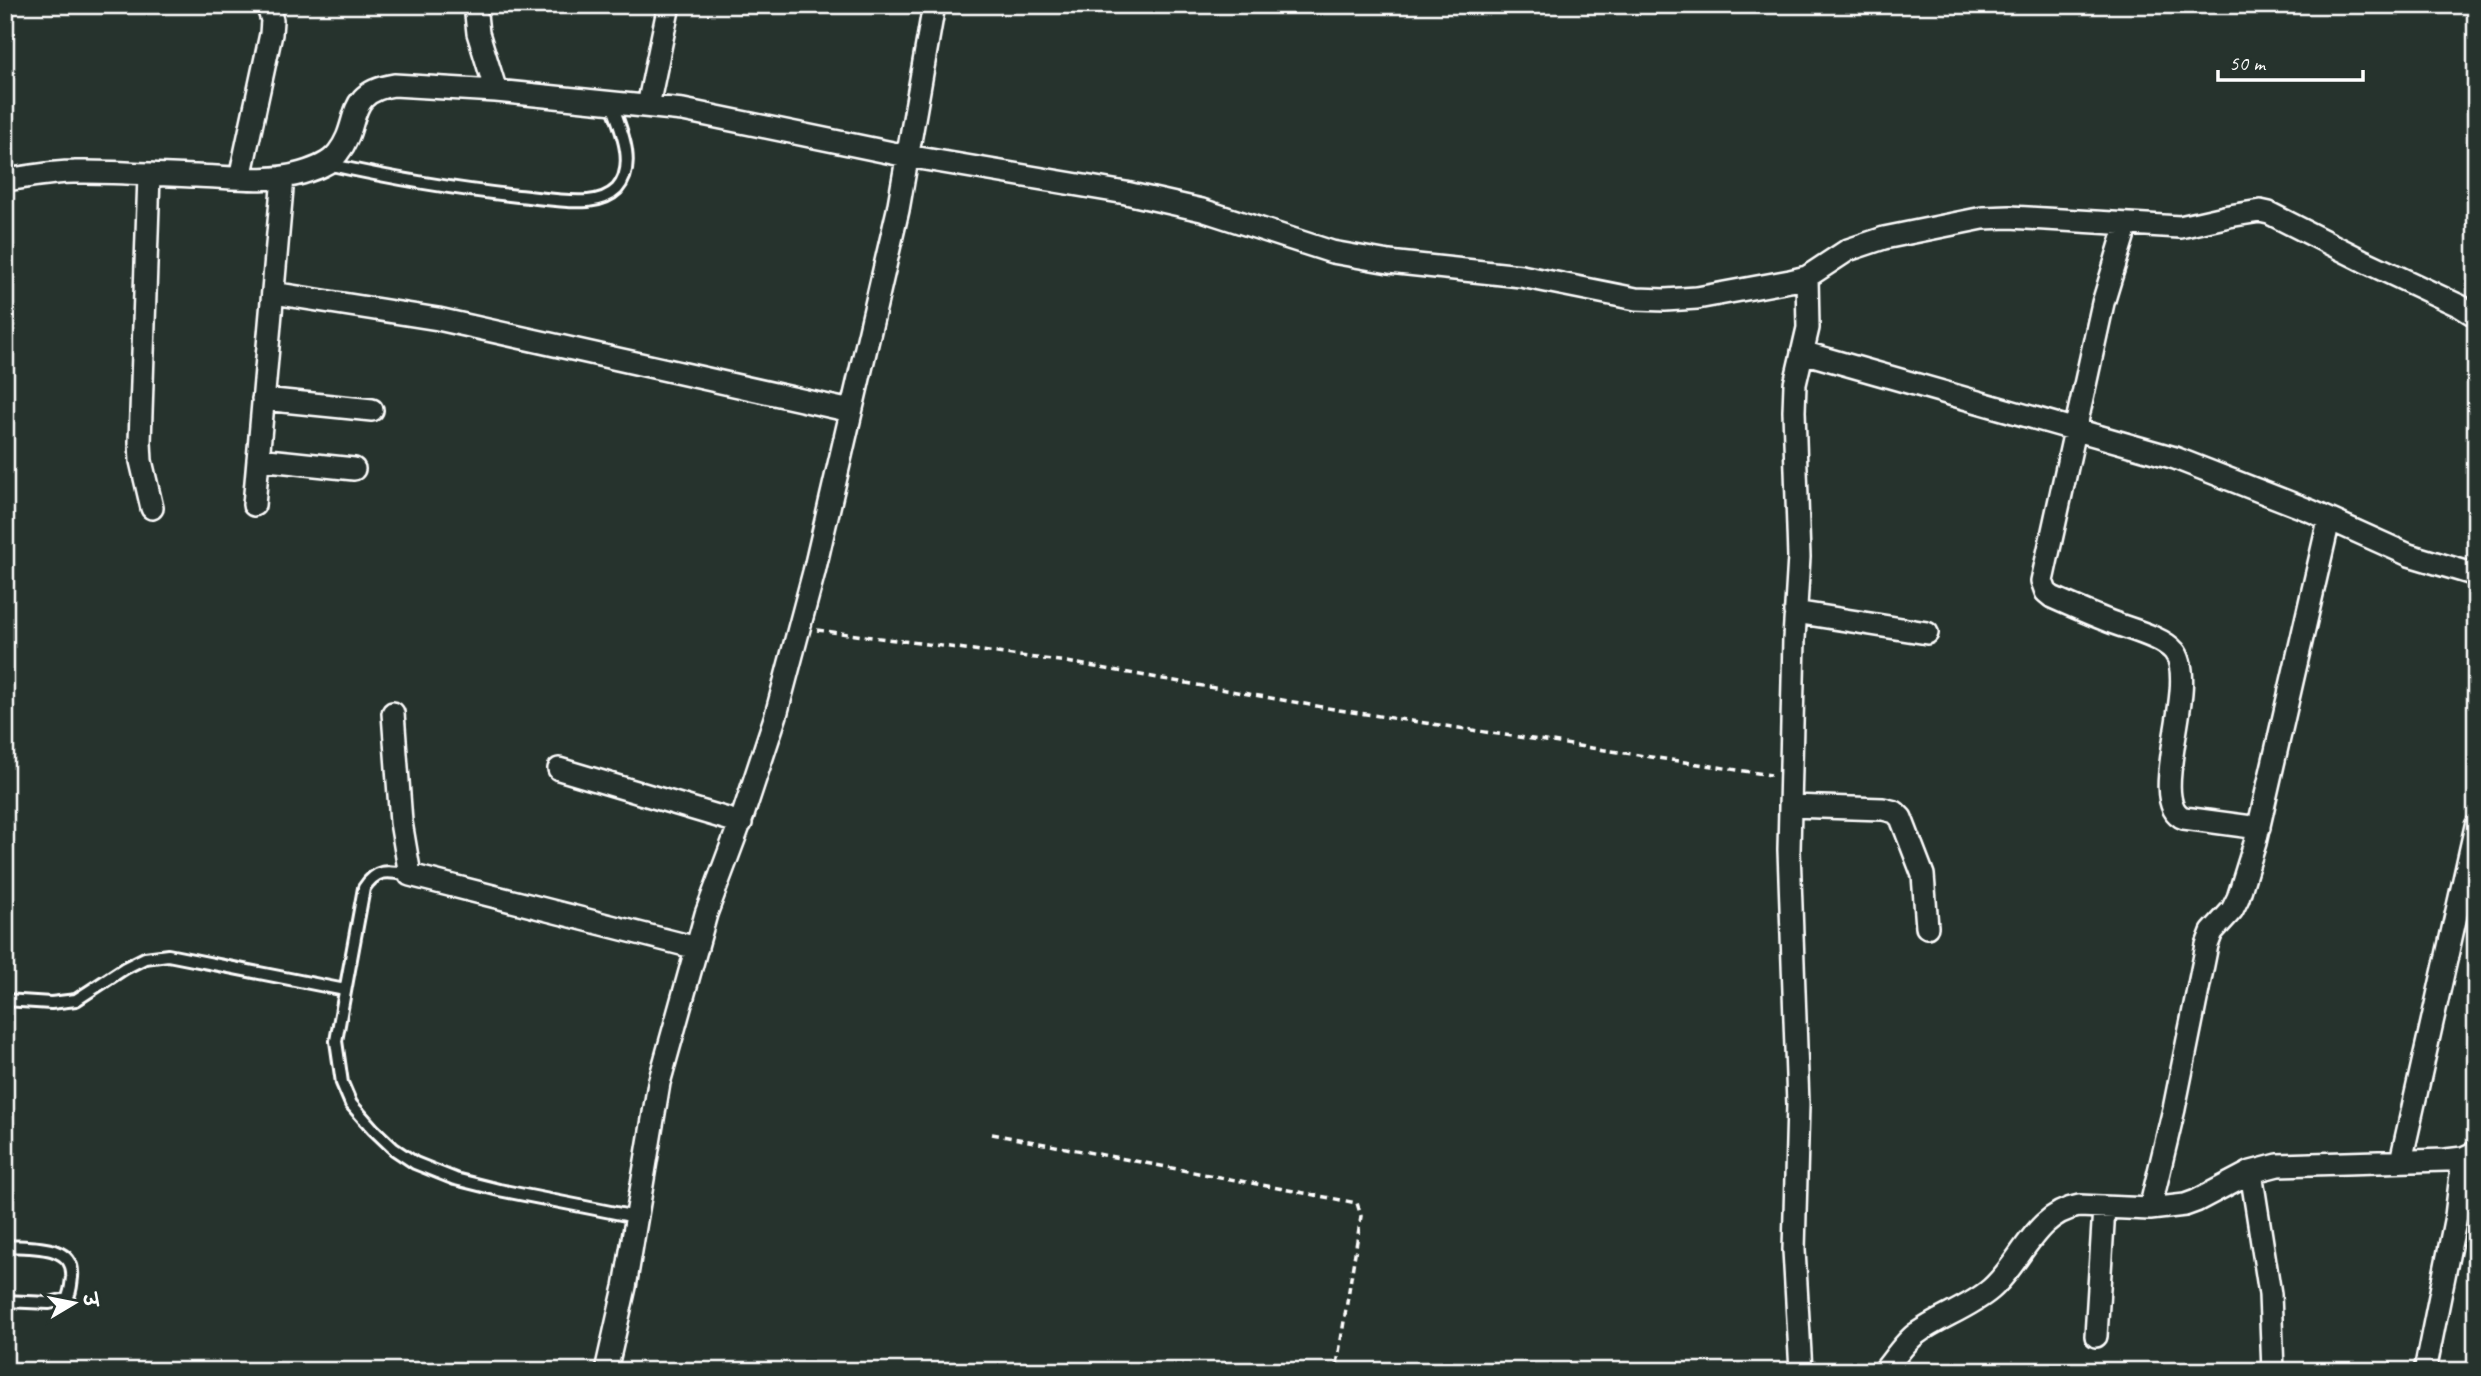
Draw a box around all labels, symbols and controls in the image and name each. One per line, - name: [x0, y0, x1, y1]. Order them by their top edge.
- scale bar: [2218, 38, 2364, 82]
- text: 50 m: [2229, 50, 2267, 76]
- north arrow: [38, 1268, 108, 1338]
- text: उ: [76, 1290, 103, 1311]

